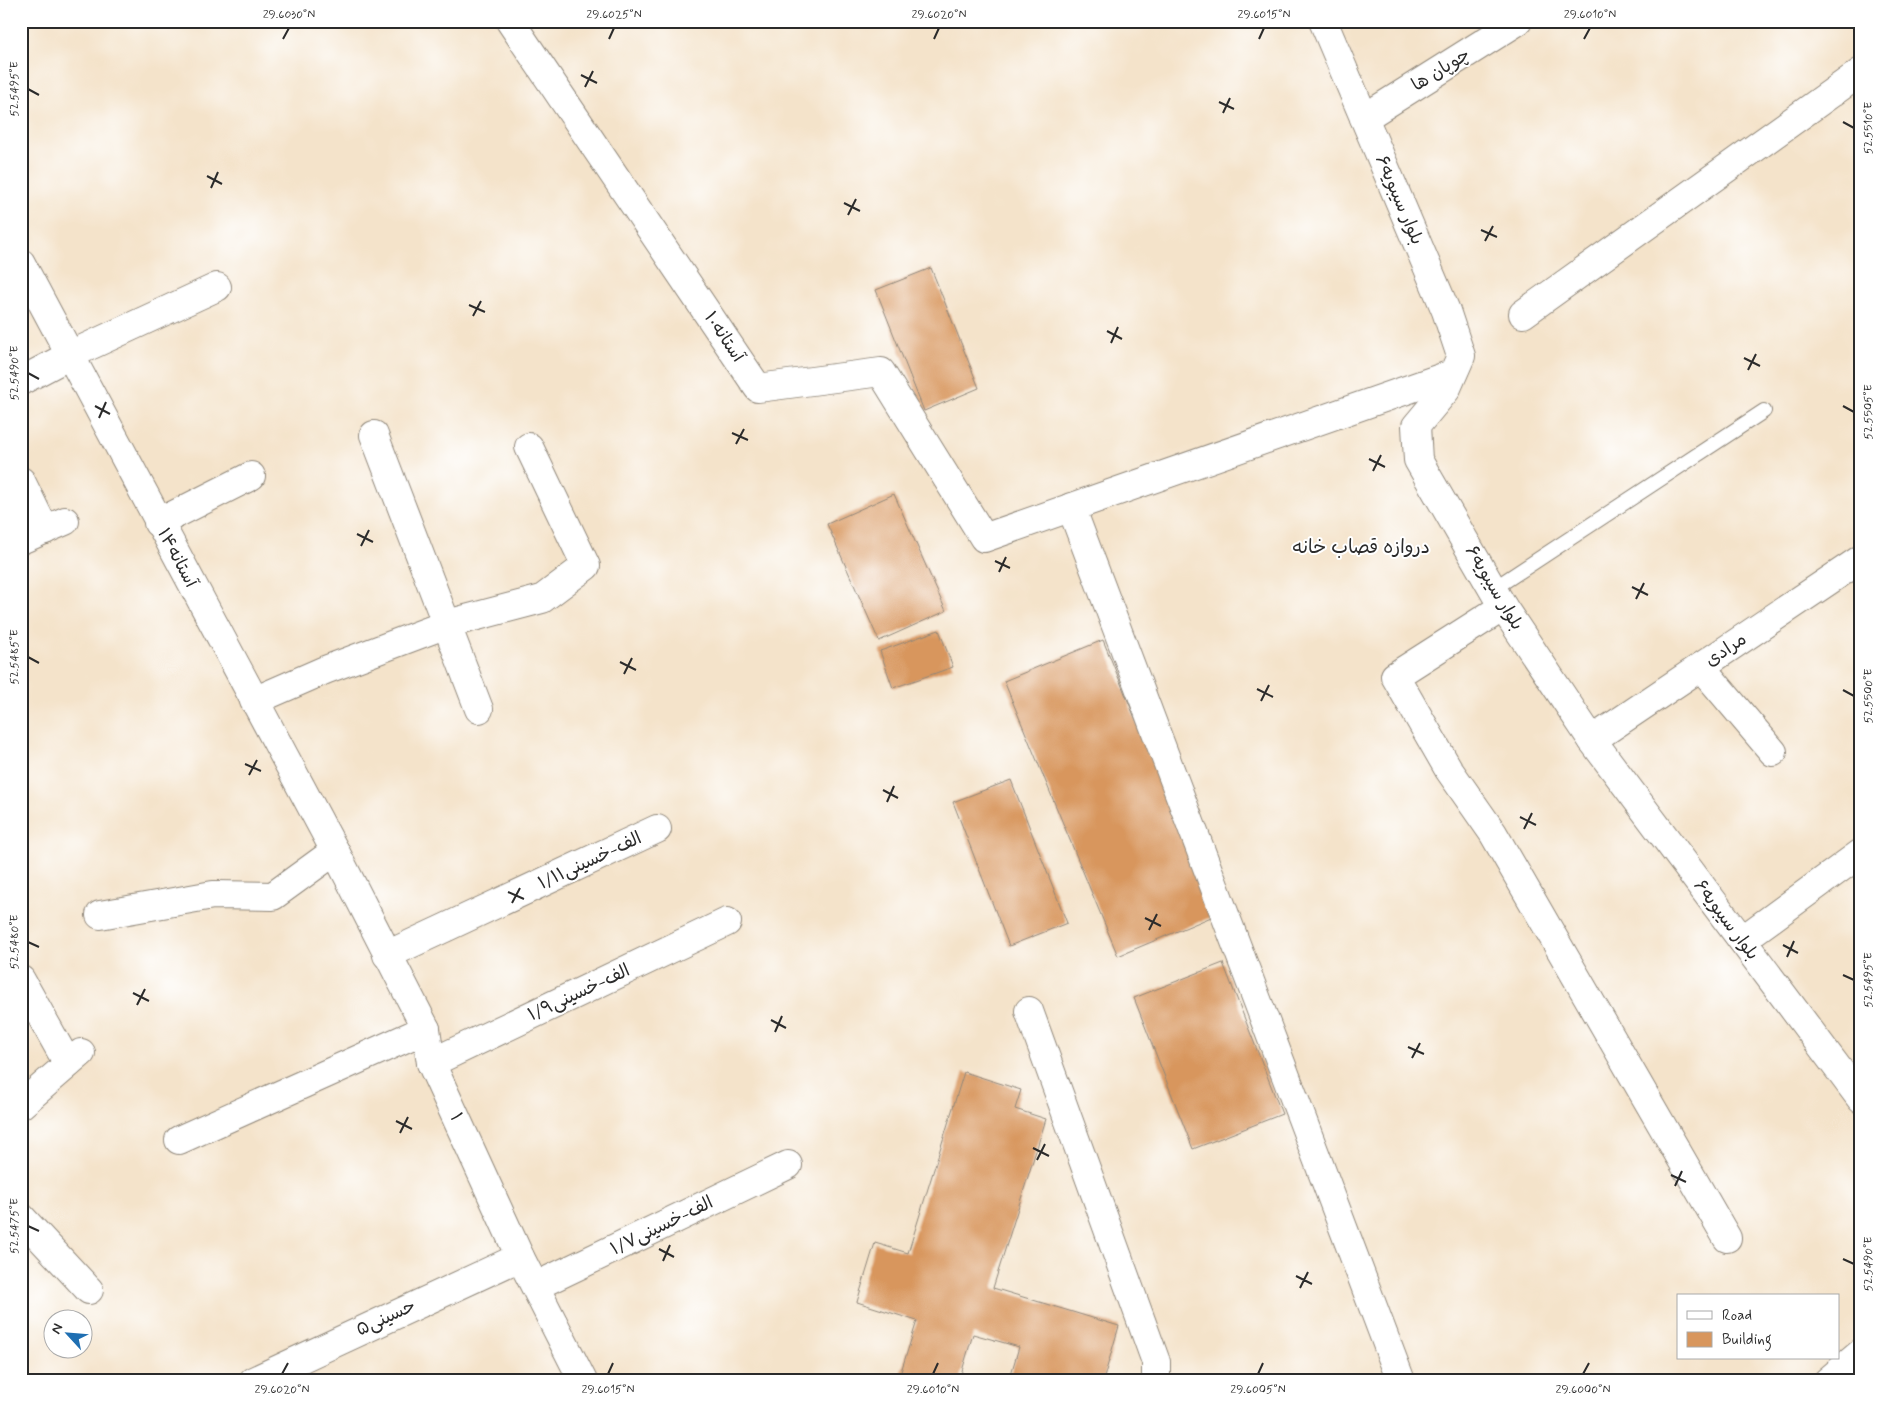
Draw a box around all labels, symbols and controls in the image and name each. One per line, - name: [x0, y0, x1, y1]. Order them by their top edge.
- text: 29.6030°N: [263, 7, 315, 23]
- text: 29.6025°N: [586, 7, 642, 23]
- text: 29.6020°N: [912, 7, 966, 23]
- text: 29.6015°N: [1238, 7, 1290, 23]
- text: 29.6010°N: [1564, 7, 1616, 23]
- street label: چوپان ها: [1407, 43, 1475, 97]
- text: 52.5495°E: [7, 61, 23, 117]
- text: 52.5510°E: [1861, 102, 1877, 154]
- street label: ۶بلوار سیبویه: [1369, 152, 1429, 248]
- street label: آستانه۱۰: [698, 307, 751, 368]
- text: 52.5490°E: [7, 346, 23, 400]
- text: 52.5505°E: [1861, 384, 1877, 440]
- street label: آستانه۱۴: [151, 524, 203, 593]
- district label: دروازه قصاب خانه: [1292, 535, 1430, 560]
- street label: ۶بلوار سیبویه: [1459, 541, 1529, 635]
- street label: مرادی: [1700, 627, 1752, 673]
- text: 52.5485°E: [7, 629, 23, 685]
- text: 52.5500°E: [1861, 669, 1877, 723]
- street label: الف-خسینی۱/۱۱: [534, 826, 646, 896]
- street label: ۶بلوار سیبویه: [1688, 875, 1764, 965]
- text: 52.5480°E: [7, 914, 23, 970]
- text: 52.5495°E: [1861, 952, 1877, 1008]
- street label: الف-خسینی۱/۹: [524, 959, 634, 1027]
- street label: ۱: [444, 1109, 468, 1125]
- street label: الف-خسینی۱/۷: [607, 1191, 717, 1261]
- text: 52.5475°E: [7, 1198, 23, 1254]
- text: 52.5490°E: [1861, 1237, 1877, 1291]
- street label: حسینی۵: [352, 1294, 420, 1342]
- legend: [1677, 1294, 1840, 1360]
- text: Road: [1722, 1306, 1752, 1326]
- north arrow: [42, 1310, 92, 1360]
- text: N: [47, 1321, 67, 1337]
- text: Building: [1722, 1330, 1772, 1351]
- text: 29.6020°N: [255, 1382, 309, 1398]
- text: 29.6015°N: [582, 1382, 634, 1398]
- text: 29.6010°N: [907, 1382, 959, 1398]
- text: 29.6005°N: [1230, 1382, 1286, 1398]
- text: 29.6000°N: [1556, 1382, 1610, 1398]

